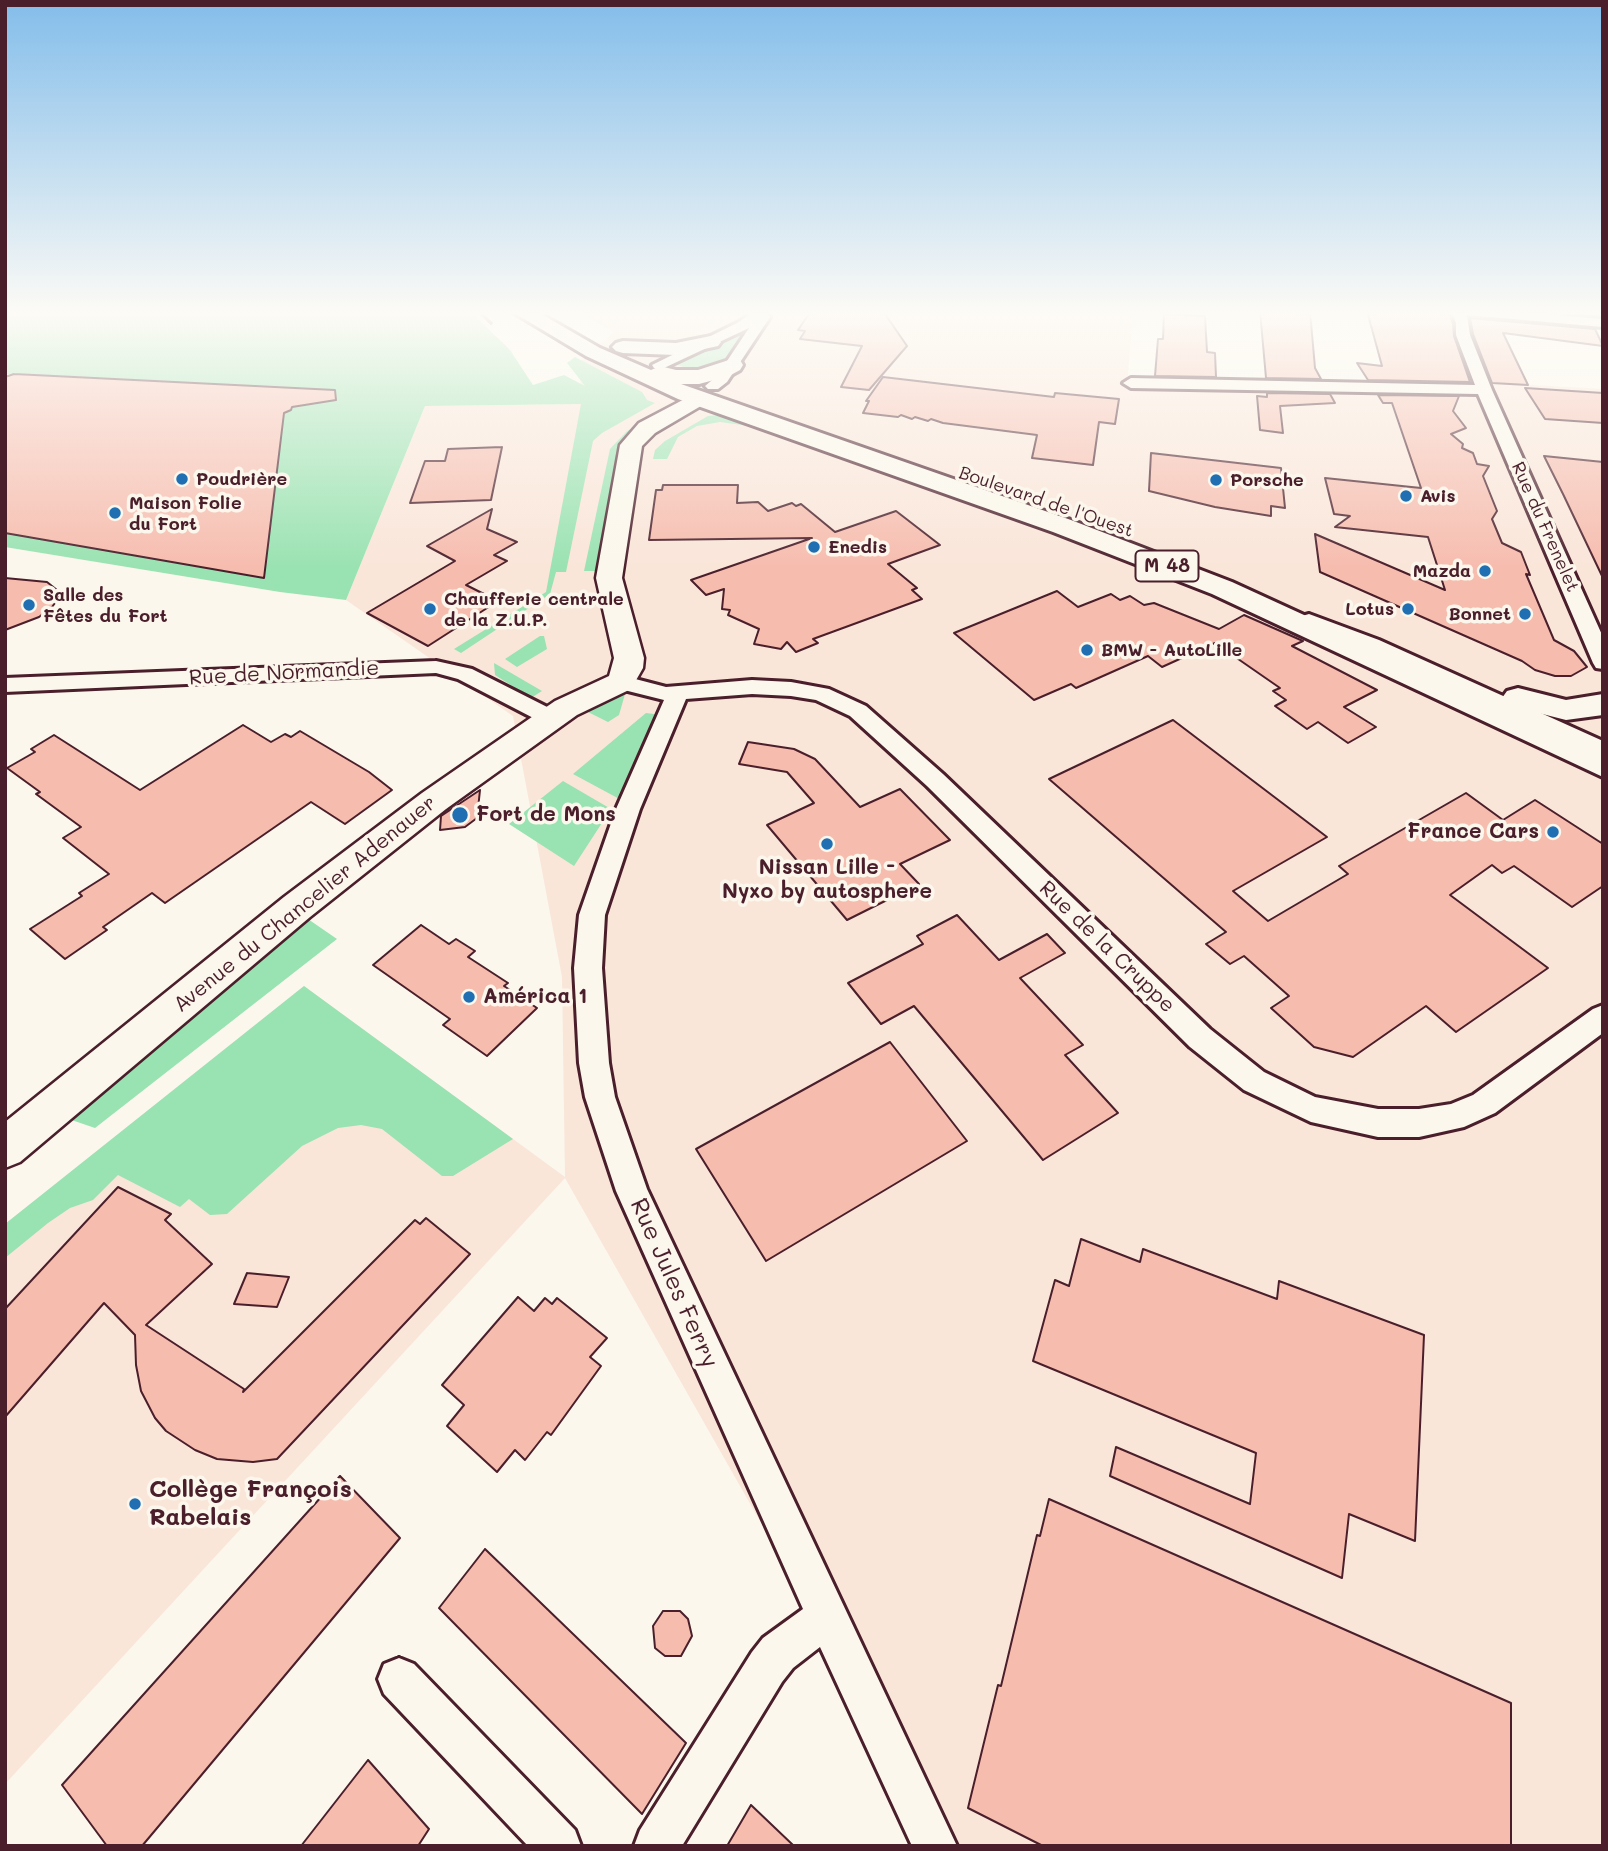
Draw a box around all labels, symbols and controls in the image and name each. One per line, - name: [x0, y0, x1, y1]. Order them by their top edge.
- street label: Rue du Frenelet: [1507, 459, 1583, 595]
- street label: Boulevard de l'Ouest: [956, 462, 1136, 542]
- place label: Poudrière: [196, 468, 287, 490]
- place label: Porsche: [1230, 469, 1304, 491]
- marker: Poudrière: [174, 471, 190, 487]
- marker: Porsche: [1208, 472, 1224, 488]
- place label: Avis: [1420, 485, 1456, 507]
- marker: Avis: [1398, 488, 1414, 504]
- place label: Maison Folie du Fort: [129, 492, 242, 534]
- marker: Maison Folie du Fort: [107, 505, 123, 521]
- place label: Enedis: [828, 536, 887, 558]
- marker: Enedis: [806, 539, 822, 555]
- road number: M 48: [1136, 551, 1198, 582]
- place label: Mazda: [1413, 560, 1471, 582]
- marker: Mazda: [1477, 563, 1493, 579]
- place label: Salle des Fêtes du Fort: [43, 584, 168, 626]
- place label: Chaufferie centrale de la Z.U.P.: [444, 588, 624, 630]
- marker: Salle des Fêtes du Fort: [21, 597, 37, 613]
- place label: Lotus: [1345, 598, 1394, 620]
- marker: Chaufferie centrale de la Z.U.P.: [422, 601, 438, 617]
- marker: Lotus: [1400, 601, 1416, 617]
- place label: Bonnet: [1449, 603, 1511, 625]
- marker: Bonnet: [1517, 606, 1533, 622]
- place label: BMW - AutoLille: [1101, 639, 1242, 661]
- marker: BMW - AutoLille: [1079, 642, 1095, 658]
- street label: Rue de Normandie: [188, 655, 380, 691]
- street label: Avenue du Chancelier Adenauer: [169, 790, 441, 1018]
- place label: Fort de Mons: [476, 802, 616, 828]
- marker: Fort de Mons: [450, 805, 470, 825]
- place label: France Cars: [1407, 819, 1539, 845]
- marker: France Cars: [1545, 824, 1561, 840]
- marker: Nissan Lille - Nyxo by autosphere: [819, 836, 835, 852]
- place label: Nissan Lille - Nyxo by autosphere: [722, 855, 932, 905]
- street label: Rue de la Cruppe: [1034, 876, 1180, 1018]
- place label: América 1: [483, 984, 587, 1010]
- marker: América 1: [461, 989, 477, 1005]
- street label: Rue Jules Ferry: [624, 1194, 724, 1372]
- place label: Collège François Rabelais: [149, 1476, 352, 1532]
- marker: Collège François Rabelais: [127, 1496, 143, 1512]

